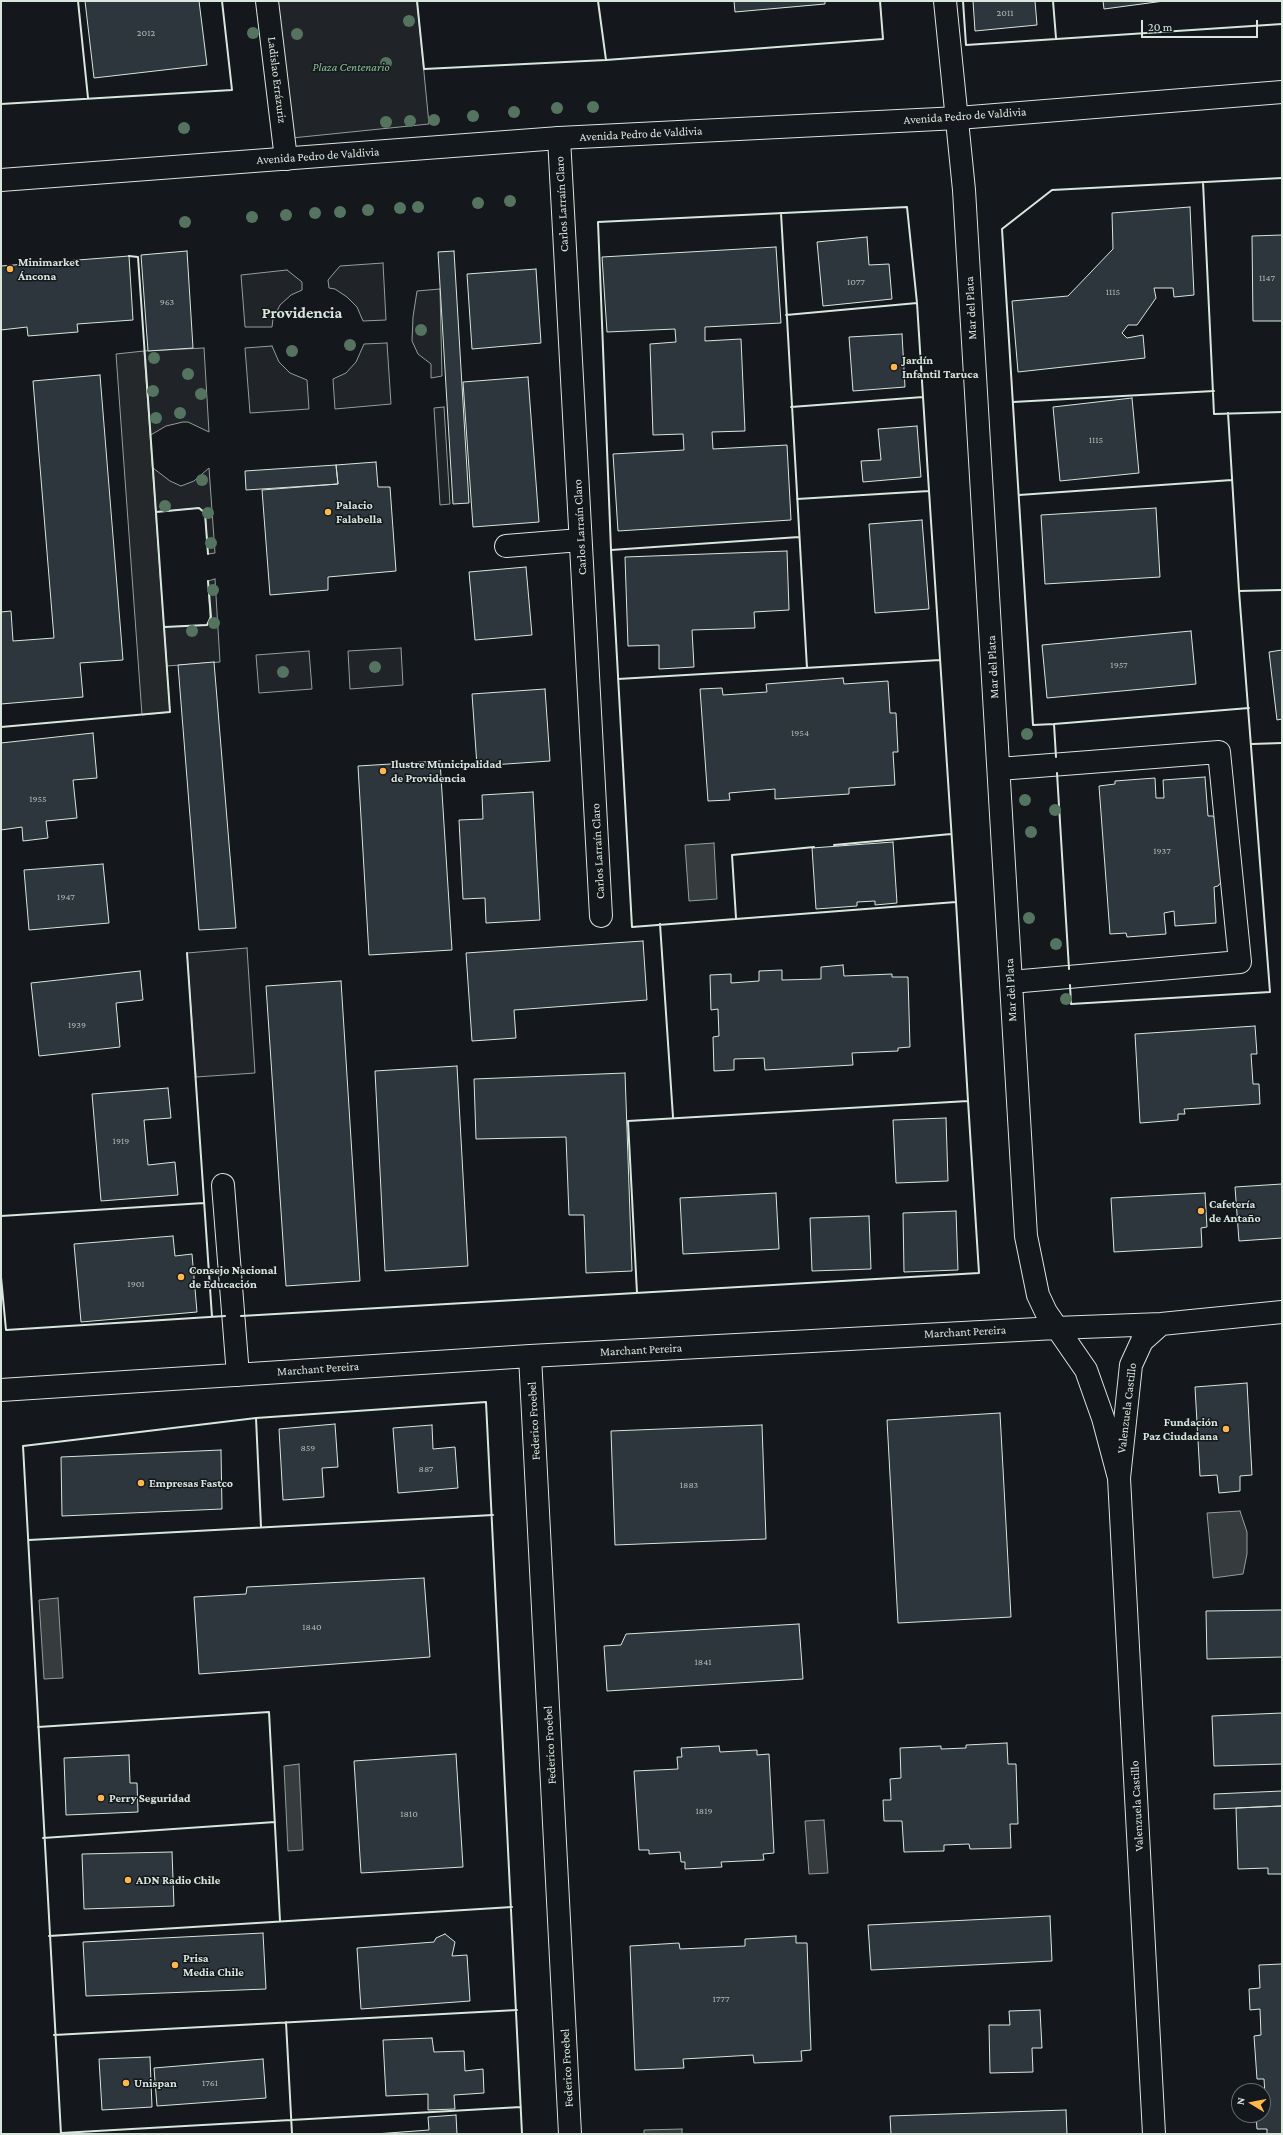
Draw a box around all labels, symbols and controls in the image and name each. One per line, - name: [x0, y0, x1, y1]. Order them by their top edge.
- house number: 2011: [996, 7, 1014, 19]
- scale bar: [1143, 12, 1260, 38]
- text: 20 m: [1148, 20, 1172, 34]
- house number: 2012: [137, 27, 155, 39]
- street label: Ladislao Errázuriz: [265, 36, 289, 124]
- park label: Plaza Centenario: [312, 60, 390, 74]
- street label: Avenida Pedro de Valdivia: [903, 105, 1027, 127]
- street label: Avenida Pedro de Valdivia: [579, 124, 703, 144]
- street label: Avenida Pedro de Valdivia: [256, 145, 380, 167]
- street label: Carlos Larraín Claro: [552, 156, 572, 252]
- place label: Minimarket Áncona: [18, 255, 79, 283]
- marker: Minimarket Áncona: [5, 264, 15, 274]
- house number: 1147: [1259, 272, 1275, 284]
- house number: 1077: [847, 276, 865, 288]
- street label: Mar del Plata: [962, 276, 980, 340]
- house number: 1115: [1106, 286, 1120, 298]
- house number: 963: [160, 296, 174, 308]
- district label: Providencia: [262, 303, 342, 323]
- place label: Jardín Infantil Taruca: [902, 353, 979, 381]
- marker: Jardín Infantil Taruca: [889, 362, 899, 372]
- house number: 1115: [1089, 434, 1103, 446]
- street label: Carlos Larraín Claro: [570, 479, 590, 575]
- place label: Palacio Falabella: [336, 498, 382, 526]
- marker: Palacio Falabella: [323, 507, 333, 517]
- street label: Mar del Plata: [984, 635, 1002, 699]
- house number: 1957: [1110, 659, 1128, 671]
- house number: 1954: [791, 727, 809, 739]
- place label: Ilustre Municipalidad de Providencia: [391, 757, 502, 785]
- marker: Ilustre Municipalidad de Providencia: [378, 766, 388, 776]
- house number: 1955: [29, 793, 47, 805]
- street label: Carlos Larraín Claro: [588, 803, 608, 899]
- house number: 1937: [1153, 845, 1171, 857]
- house number: 1947: [57, 891, 75, 903]
- street label: Mar del Plata: [1002, 958, 1020, 1022]
- house number: 1939: [68, 1019, 86, 1031]
- house number: 1919: [113, 1135, 129, 1147]
- place label: Cafetería de Antaño: [1209, 1197, 1261, 1225]
- marker: Cafetería de Antaño: [1196, 1206, 1206, 1216]
- place label: Consejo Nacional de Educación: [189, 1263, 277, 1291]
- marker: Consejo Nacional de Educación: [176, 1272, 186, 1282]
- house number: 1901: [127, 1278, 145, 1290]
- street label: Marchant Pereira: [924, 1323, 1006, 1341]
- street label: Marchant Pereira: [600, 1341, 682, 1359]
- street label: Marchant Pereira: [277, 1359, 359, 1379]
- street label: Valenzuela Castillo: [1114, 1362, 1140, 1454]
- street label: Federico Froebel: [525, 1381, 543, 1461]
- place label: Fundación Paz Ciudadana: [1143, 1415, 1218, 1443]
- marker: Fundación Paz Ciudadana: [1221, 1424, 1231, 1434]
- house number: 859: [301, 1442, 315, 1454]
- house number: 887: [419, 1463, 433, 1475]
- place label: Empresas Fastco: [149, 1476, 233, 1490]
- marker: Empresas Fastco: [136, 1478, 146, 1488]
- house number: 1883: [680, 1479, 698, 1491]
- house number: 1840: [302, 1621, 322, 1633]
- house number: 1841: [694, 1656, 712, 1668]
- street label: Federico Froebel: [541, 1705, 559, 1785]
- street label: Valenzuela Castillo: [1127, 1760, 1147, 1852]
- place label: Perry Seguridad: [109, 1791, 191, 1805]
- marker: Perry Seguridad: [96, 1793, 106, 1803]
- house number: 1819: [695, 1805, 713, 1817]
- house number: 1810: [400, 1808, 418, 1820]
- place label: ADN Radio Chile: [136, 1873, 220, 1887]
- marker: ADN Radio Chile: [123, 1875, 133, 1885]
- place label: Prisa Media Chile: [183, 1951, 244, 1979]
- marker: Prisa Media Chile: [170, 1960, 180, 1970]
- house number: 1777: [712, 1993, 730, 2005]
- street label: Federico Froebel: [558, 2028, 576, 2108]
- place label: Unispan: [134, 2076, 177, 2090]
- house number: 1761: [202, 2077, 218, 2089]
- marker: Unispan: [121, 2078, 131, 2088]
- north arrow: [1231, 2083, 1271, 2123]
- text: N: [1234, 2096, 1247, 2106]

